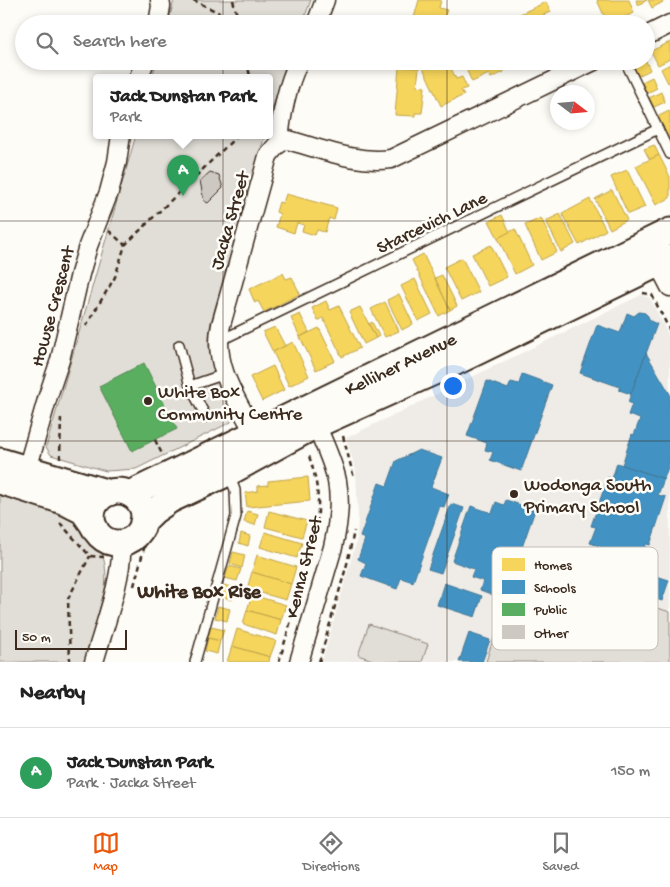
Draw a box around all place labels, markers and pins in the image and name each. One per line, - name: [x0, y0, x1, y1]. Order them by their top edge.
- pin: A: [167, 155, 199, 196]
- place label: White Box Community Centre: [158, 382, 302, 427]
- marker: White Box Community Centre: [142, 395, 154, 407]
- place label: Wodonga South Primary School: [523, 475, 651, 520]
- marker: Wodonga South Primary School: [508, 488, 520, 500]

